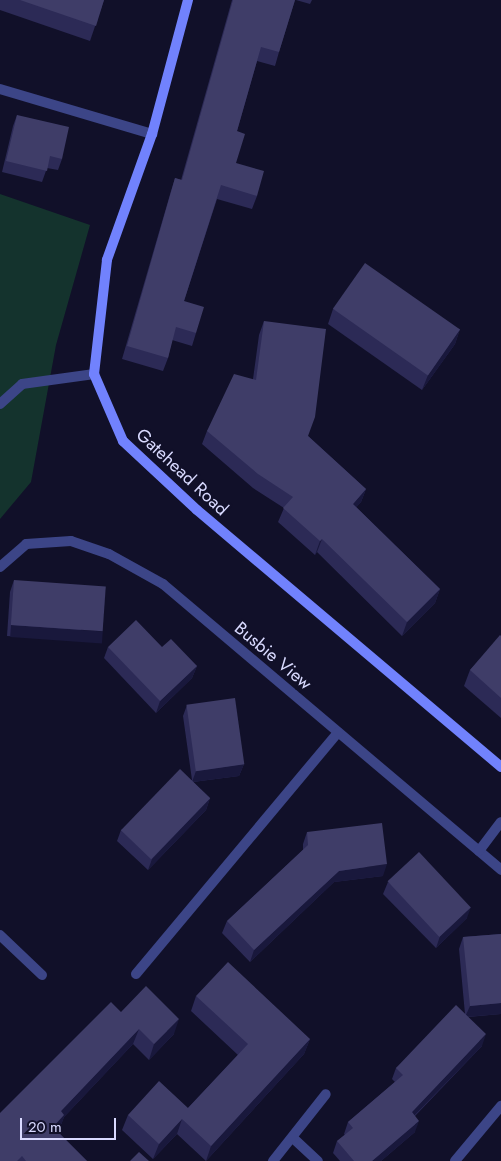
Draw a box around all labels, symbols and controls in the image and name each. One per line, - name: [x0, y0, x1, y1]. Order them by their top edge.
- street label: Gatehead Road: [131, 424, 233, 520]
- street label: Busbie View: [230, 617, 316, 695]
- scale bar: [22, 1108, 119, 1140]
- text: 20 m: [28, 1116, 62, 1138]

